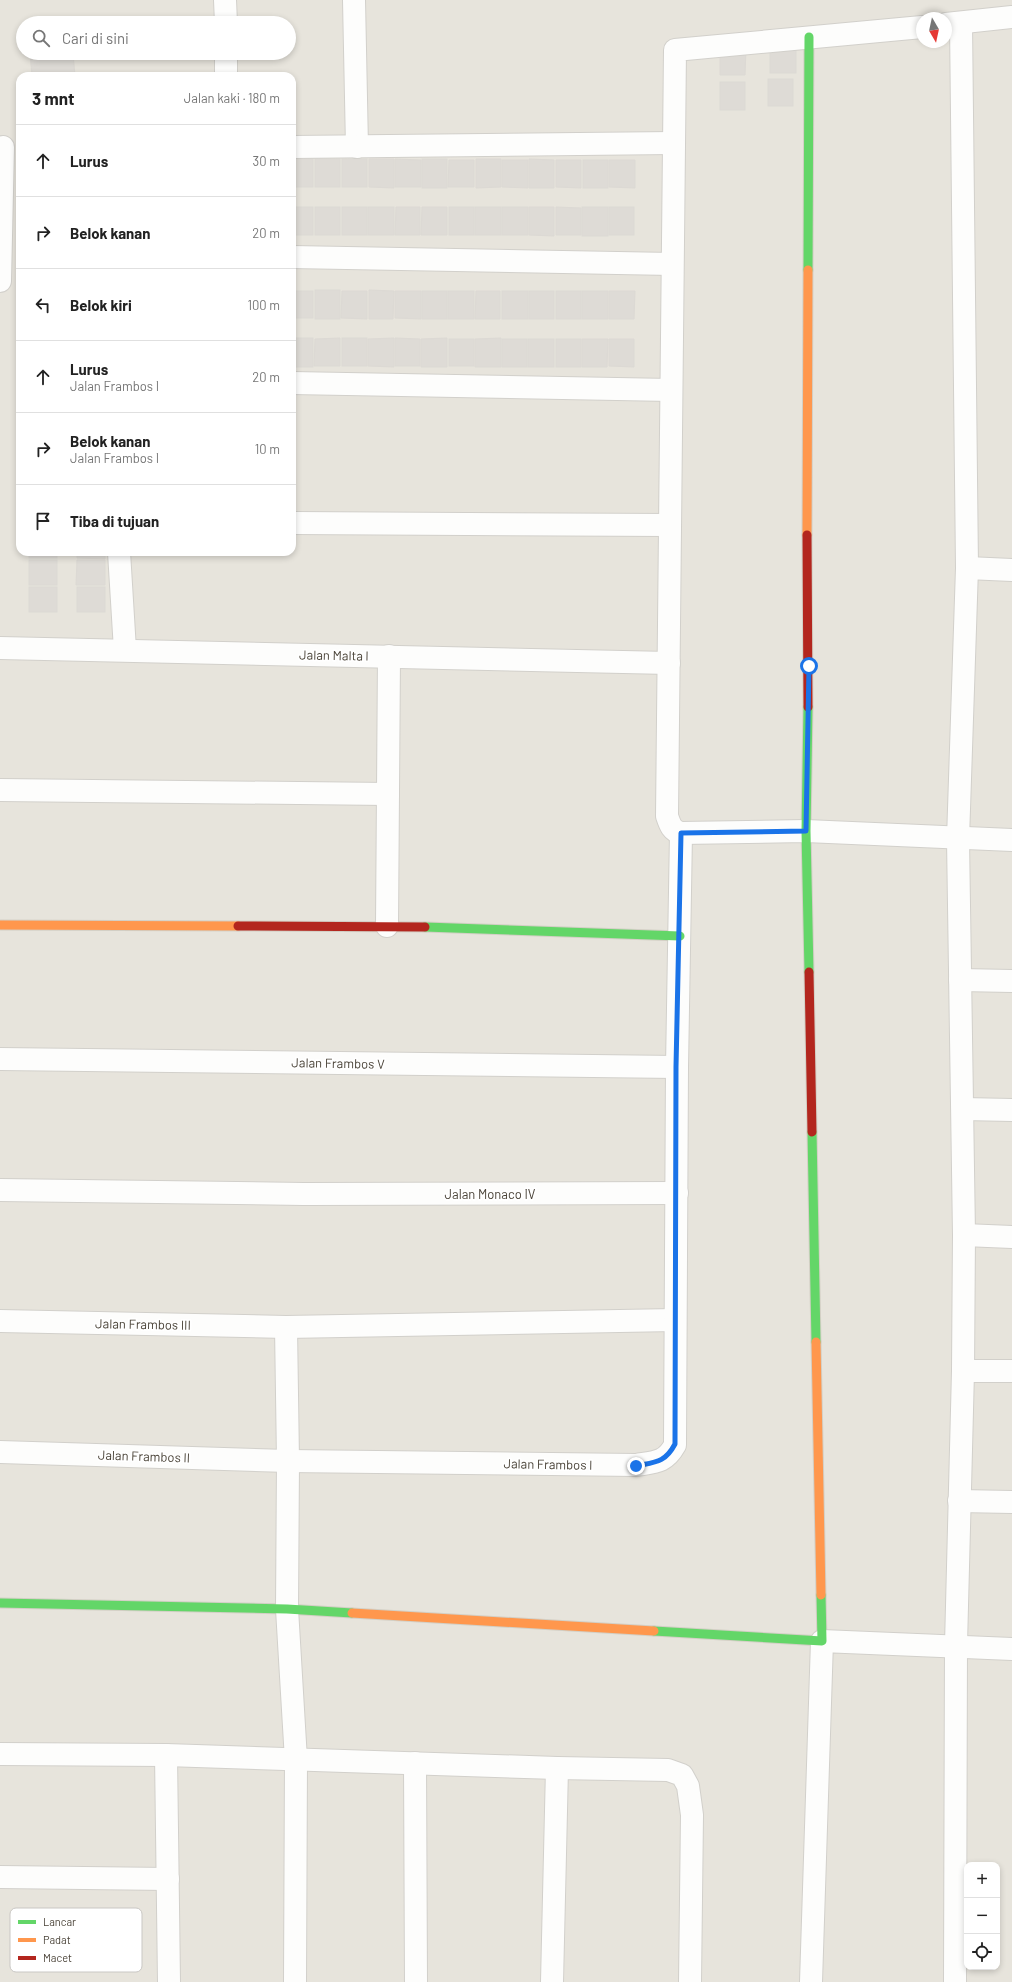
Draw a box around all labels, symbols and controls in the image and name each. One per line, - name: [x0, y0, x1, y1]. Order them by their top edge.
- north arrow: [916, 12, 952, 48]
- search box: [16, 16, 296, 60]
- icon: search: [30, 27, 52, 49]
- text: Cari di sini: [62, 29, 129, 47]
- text: 3 mnt: [32, 88, 75, 108]
- text: Jalan kaki · 180 m: [184, 90, 280, 106]
- icon: ahead: [32, 150, 54, 172]
- text: Lurus: [70, 152, 108, 170]
- text: 30 m: [253, 153, 280, 169]
- icon: right: [32, 222, 54, 244]
- text: Belok kanan: [70, 224, 150, 242]
- text: 20 m: [252, 225, 280, 241]
- icon: left: [32, 294, 54, 316]
- text: Belok kiri: [70, 296, 132, 314]
- text: 100 m: [247, 297, 280, 313]
- text: Lurus: [70, 360, 108, 378]
- icon: ahead: [32, 366, 54, 388]
- text: 20 m: [252, 369, 280, 385]
- text: Jalan Frambos I: [70, 378, 159, 394]
- text: Belok kanan: [70, 432, 150, 450]
- icon: right: [32, 438, 54, 460]
- text: 10 m: [255, 441, 280, 457]
- text: Jalan Frambos I: [70, 450, 159, 466]
- icon: arrive: [32, 510, 54, 532]
- text: Tiba di tujuan: [70, 512, 159, 530]
- street label: Jalan Malta I: [299, 646, 369, 664]
- route start: [800, 657, 818, 675]
- street label: Jalan Frambos V: [291, 1054, 385, 1072]
- street label: Jalan Monaco IV: [445, 1186, 536, 1202]
- street label: Jalan Frambos III: [95, 1315, 191, 1333]
- street label: Jalan Frambos II: [98, 1446, 190, 1466]
- street label: Jalan Frambos I: [503, 1455, 593, 1473]
- route end: [627, 1457, 645, 1475]
- map controls: [964, 1862, 1000, 1970]
- button: +: [964, 1862, 1000, 1898]
- button: −: [964, 1898, 1000, 1934]
- legend: [10, 1908, 142, 1972]
- text: Lancar: [43, 1915, 76, 1928]
- text: Padat: [43, 1933, 71, 1946]
- button: locate: [964, 1934, 1000, 1970]
- text: Macet: [43, 1951, 72, 1964]

